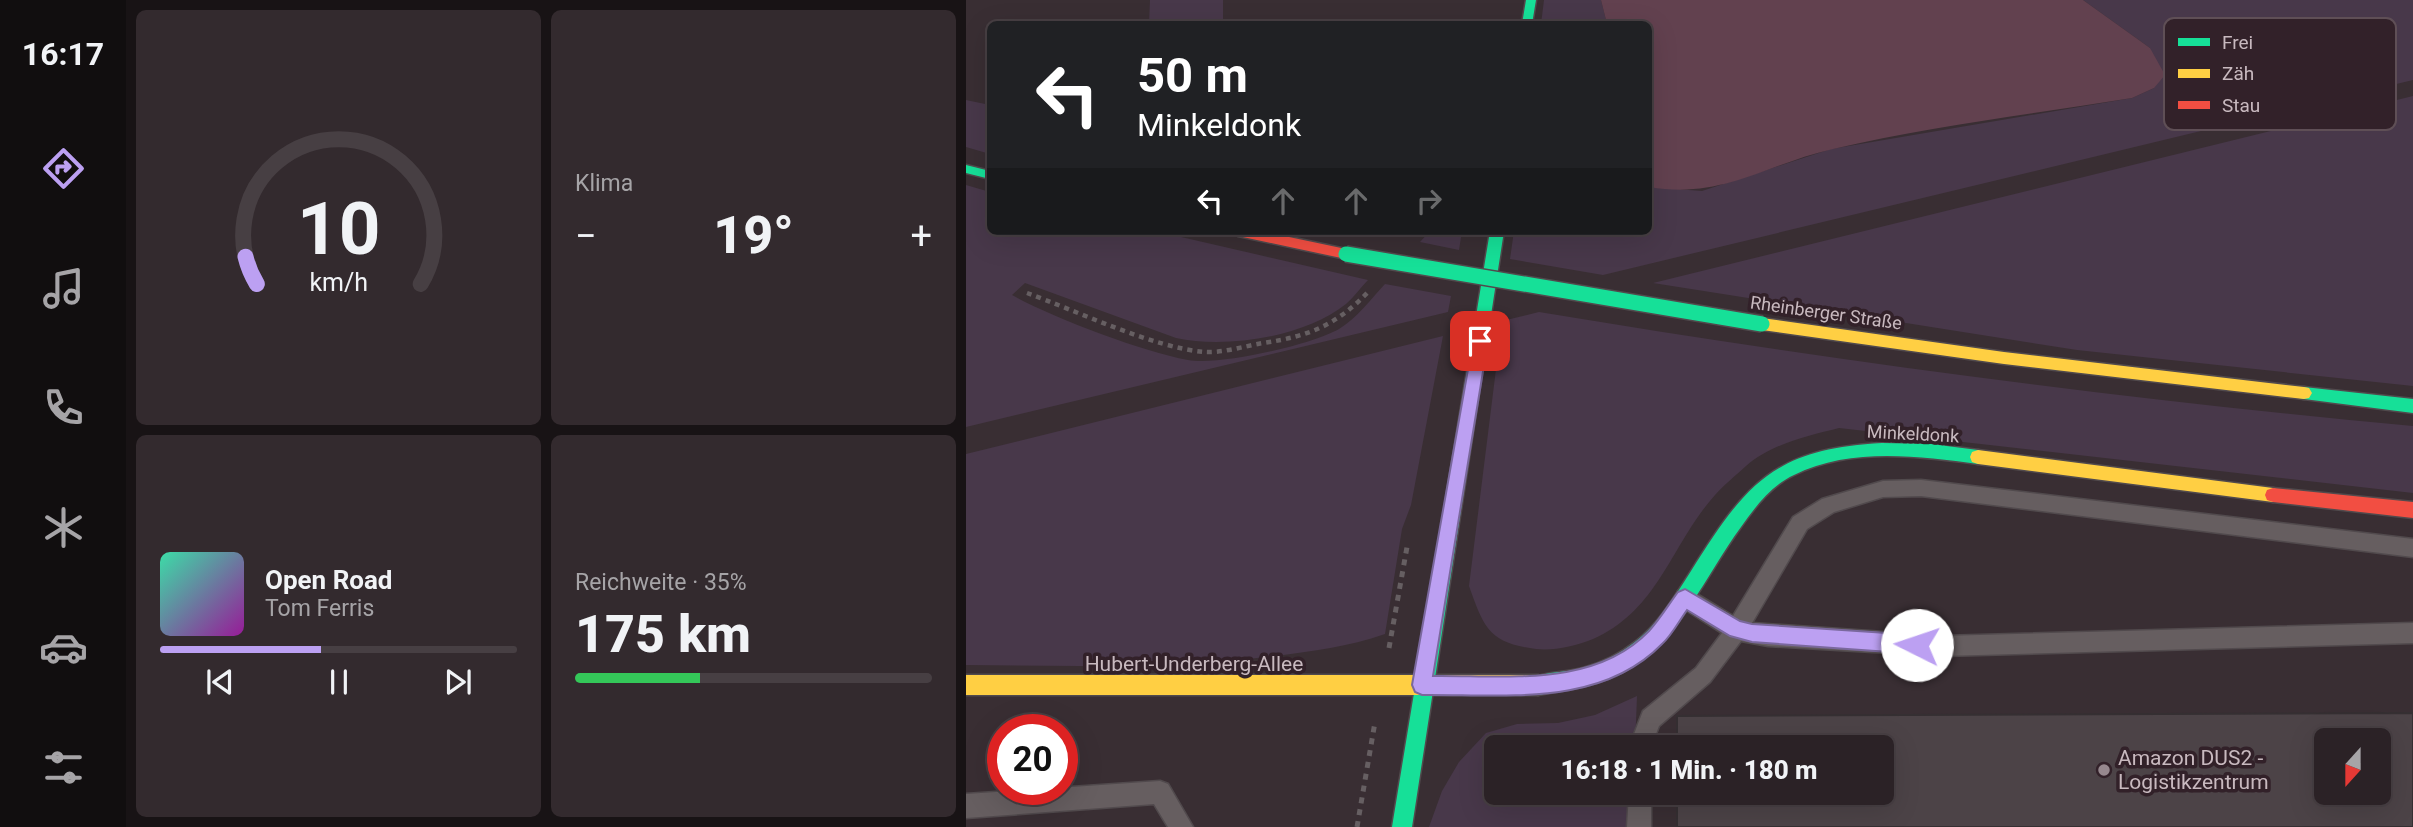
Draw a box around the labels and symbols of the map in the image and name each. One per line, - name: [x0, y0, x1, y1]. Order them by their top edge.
- legend: [2164, 18, 2396, 130]
- text: Frei: [2222, 31, 2253, 54]
- text: Zäh: [2222, 62, 2254, 85]
- text: Stau: [2222, 94, 2260, 117]
- street label: Rheinberger Straße: [1749, 291, 1903, 334]
- pin: [1450, 311, 1510, 371]
- street label: Minkeldonk: [1866, 421, 1961, 446]
- position arrow: [1880, 608, 1954, 682]
- street label: Hubert-Underberg-Allee: [1085, 652, 1303, 676]
- speed limit sign: 20: [987, 714, 1078, 805]
- north arrow: [2314, 728, 2390, 805]
- place label: Amazon DUS2 - Logistikzentrum: [2118, 746, 2269, 794]
- marker: Amazon DUS2 - Logistikzentrum: [2096, 762, 2112, 778]

